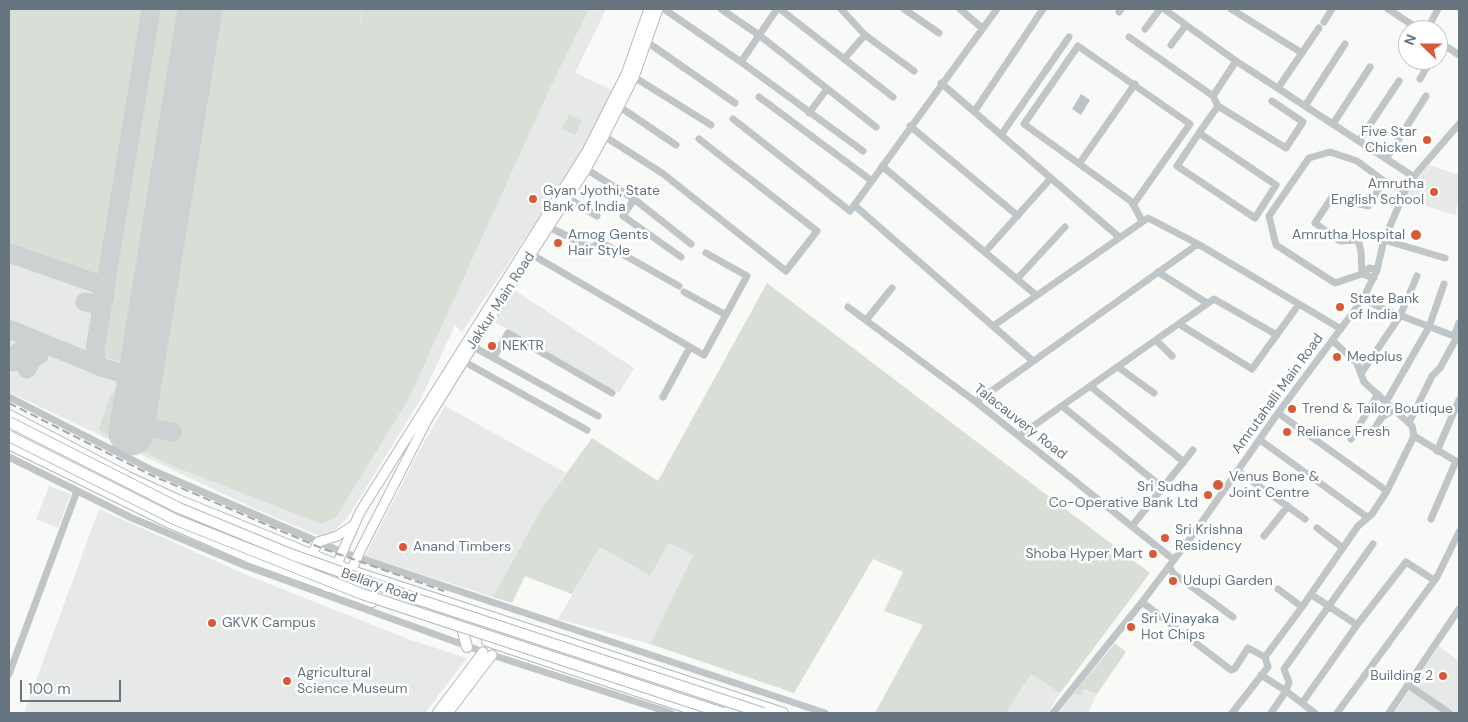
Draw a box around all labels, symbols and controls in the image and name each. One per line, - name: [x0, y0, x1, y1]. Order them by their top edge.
- north arrow: [1398, 20, 1448, 70]
- text: N: [1400, 32, 1420, 48]
- place label: Five Star Chicken: [1361, 124, 1417, 156]
- marker: Five Star Chicken: [1421, 134, 1433, 146]
- place label: Amrutha English School: [1331, 176, 1424, 208]
- place label: Gyan Jyothi, State Bank of India: [543, 183, 660, 216]
- marker: Amrutha English School: [1428, 186, 1440, 198]
- marker: Gyan Jyothi, State Bank of India: [527, 193, 539, 205]
- place label: Amog Gents Hair Style: [568, 227, 648, 260]
- place label: Amrutha Hospital: [1292, 227, 1405, 243]
- marker: Amrutha Hospital: [1409, 228, 1423, 242]
- marker: Amog Gents Hair Style: [552, 237, 564, 249]
- street label: Jakkur Main Road: [463, 249, 539, 353]
- place label: State Bank of India: [1350, 291, 1419, 324]
- marker: State Bank of India: [1334, 301, 1346, 313]
- street label: Amrutahalli Main Road: [1229, 331, 1327, 457]
- place label: NEKTR: [502, 338, 544, 354]
- marker: NEKTR: [486, 340, 498, 352]
- place label: Medplus: [1347, 349, 1402, 365]
- marker: Medplus: [1331, 351, 1343, 363]
- street label: Talacauvery Road: [970, 381, 1070, 463]
- place label: Trend & Tailor Boutique: [1302, 401, 1453, 417]
- marker: Trend & Tailor Boutique: [1286, 403, 1298, 415]
- place label: Reliance Fresh: [1297, 424, 1390, 440]
- marker: Reliance Fresh: [1281, 426, 1293, 438]
- place label: Venus Bone & Joint Centre: [1229, 469, 1319, 502]
- marker: Venus Bone & Joint Centre: [1211, 478, 1225, 492]
- place label: Sri Sudha Co-Operative Bank Ltd: [1049, 479, 1198, 512]
- marker: Sri Sudha Co-Operative Bank Ltd: [1202, 489, 1214, 501]
- place label: Sri Krishna Residency: [1175, 522, 1243, 554]
- marker: Sri Krishna Residency: [1159, 532, 1171, 544]
- place label: Anand Timbers: [413, 539, 511, 555]
- marker: Anand Timbers: [397, 541, 409, 553]
- place label: Shoba Hyper Mart: [1025, 546, 1143, 562]
- marker: Shoba Hyper Mart: [1147, 548, 1159, 560]
- street label: Bellary Road: [339, 565, 419, 607]
- place label: Udupi Garden: [1183, 573, 1273, 589]
- marker: Udupi Garden: [1167, 575, 1179, 587]
- place label: Sri Vinayaka Hot Chips: [1141, 611, 1219, 644]
- place label: GKVK Campus: [222, 615, 316, 631]
- marker: GKVK Campus: [206, 617, 218, 629]
- marker: Sri Vinayaka Hot Chips: [1125, 621, 1137, 633]
- place label: Agricultural Science Museum: [297, 665, 407, 698]
- place label: Building 2: [1370, 668, 1433, 684]
- scale bar: [22, 670, 124, 702]
- marker: Building 2: [1437, 670, 1449, 682]
- marker: Agricultural Science Museum: [281, 675, 293, 687]
- text: 100 m: [28, 679, 71, 699]

